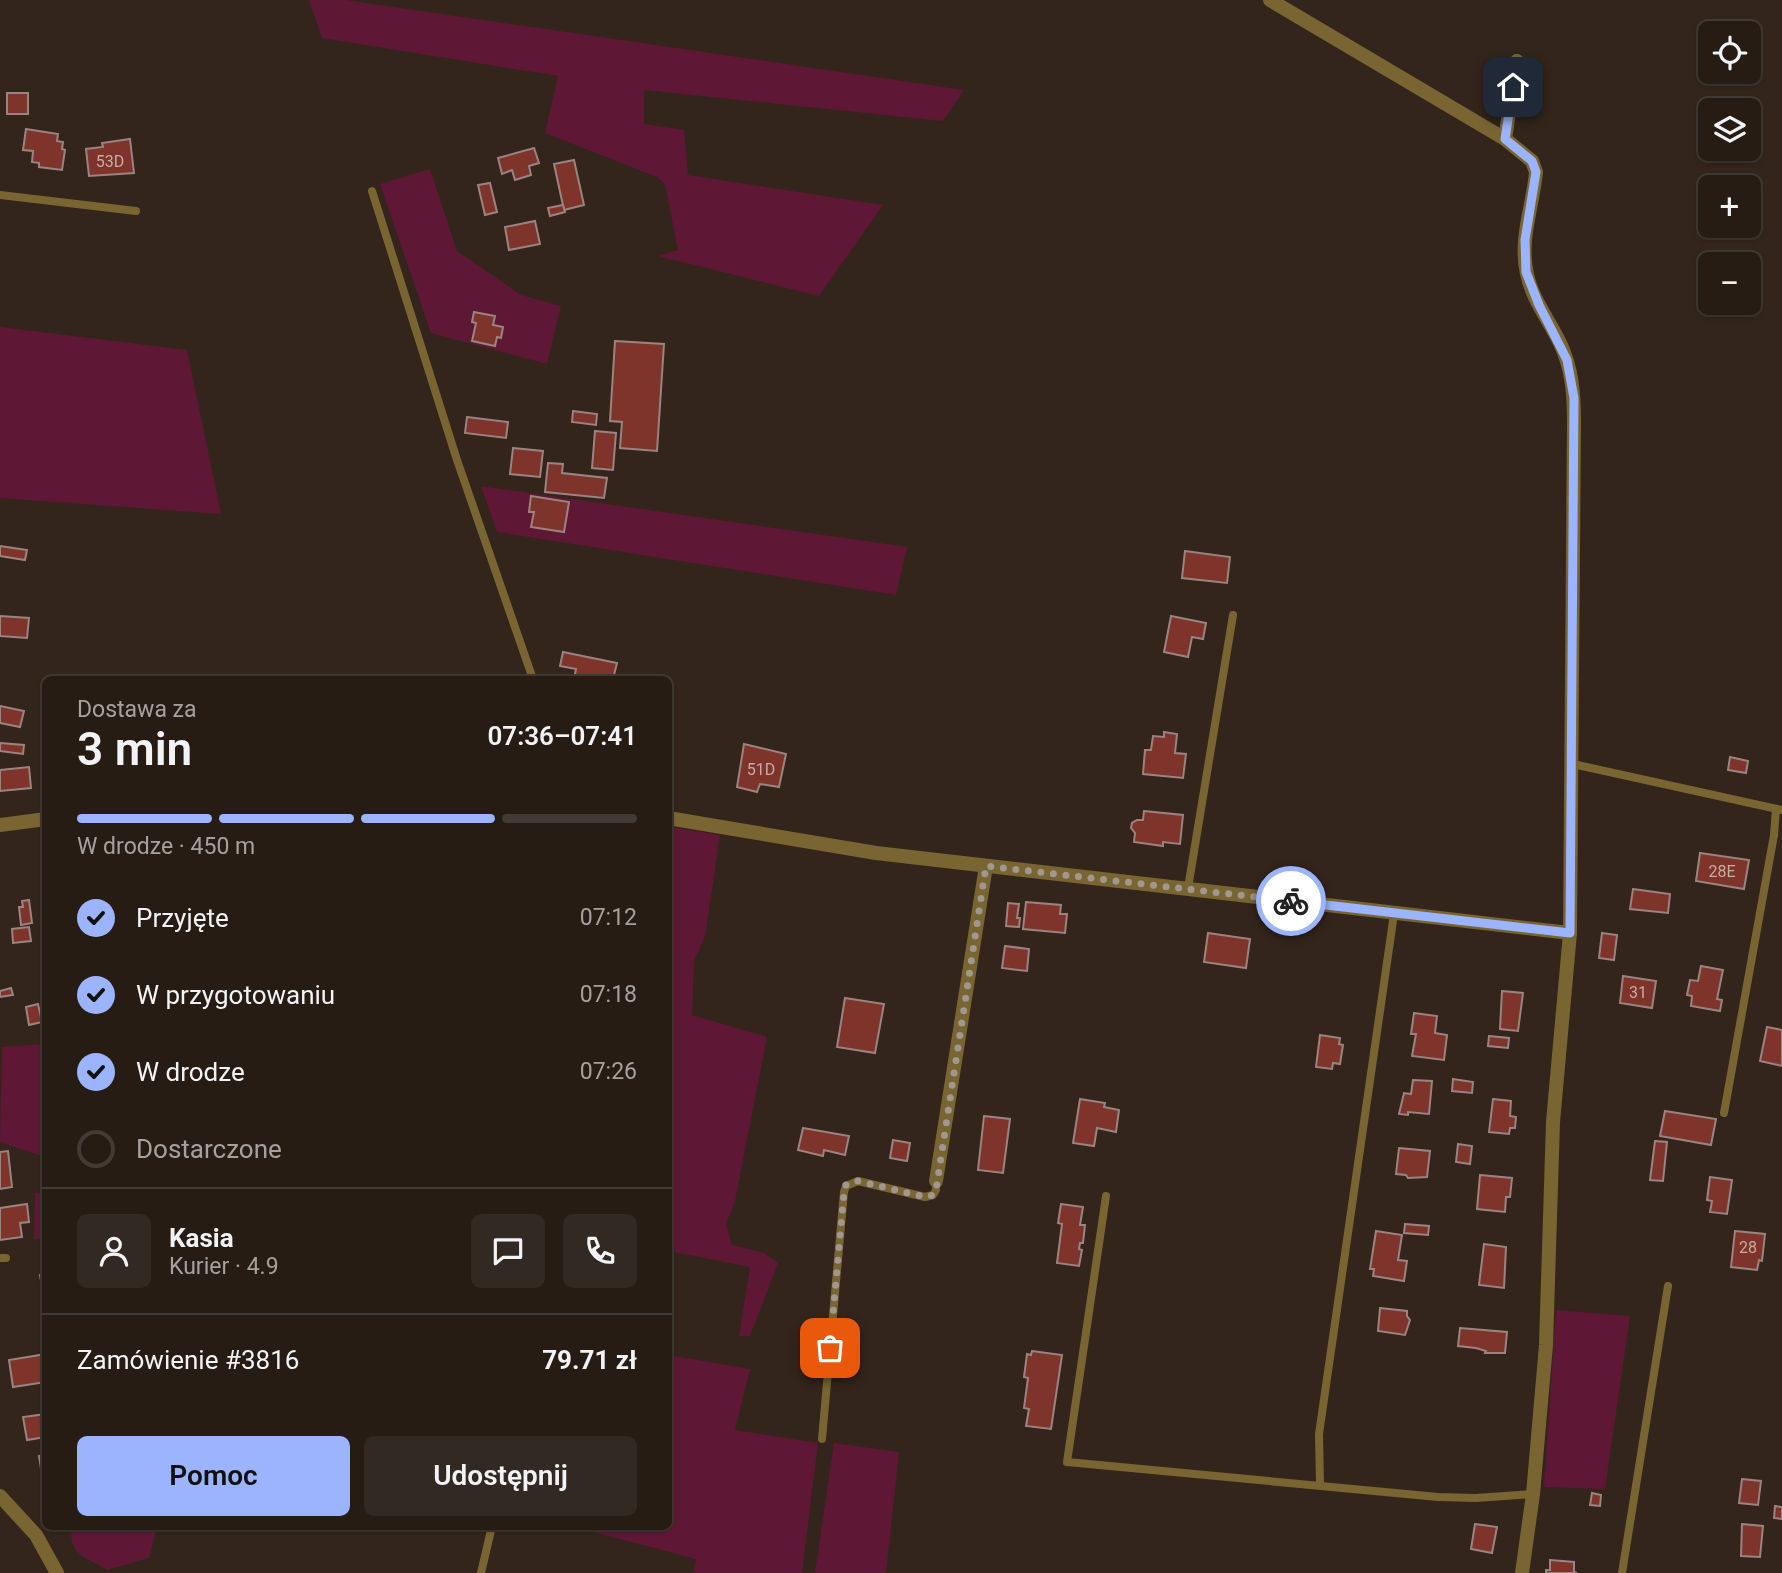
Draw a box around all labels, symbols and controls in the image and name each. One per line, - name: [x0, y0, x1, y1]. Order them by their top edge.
- map controls: [1698, 21, 1761, 315]
- button: locate: [1698, 21, 1761, 84]
- pin: [1483, 57, 1543, 117]
- icon: home: [1494, 68, 1532, 106]
- button: layers: [1698, 98, 1761, 161]
- house number: 53D: [96, 152, 124, 171]
- button: +: [1698, 175, 1761, 238]
- button: −: [1698, 252, 1761, 315]
- text: Dostawa za: [77, 696, 197, 723]
- text: 07:36–07:41: [487, 721, 637, 751]
- text: 3 min: [77, 722, 192, 776]
- house number: 51D: [747, 760, 775, 779]
- text: W drodze · 450 m: [77, 833, 255, 860]
- house number: 28E: [1708, 862, 1736, 881]
- courier: [1256, 866, 1326, 936]
- icon: bike: [1272, 882, 1310, 920]
- icon: check: [77, 899, 115, 937]
- text: Przyjęte: [136, 903, 229, 933]
- text: 07:12: [580, 904, 637, 931]
- icon: check: [77, 976, 115, 1014]
- text: W przygotowaniu: [136, 980, 335, 1010]
- text: 07:18: [580, 981, 637, 1008]
- house number: 31: [1629, 983, 1647, 1002]
- icon: check: [77, 1053, 115, 1091]
- text: W drodze: [136, 1057, 245, 1087]
- text: 07:26: [580, 1058, 637, 1085]
- text: Dostarczone: [136, 1134, 282, 1164]
- button: person: [77, 1214, 151, 1288]
- button: chat: [471, 1214, 545, 1288]
- button: phone: [563, 1214, 637, 1288]
- text: Kasia: [169, 1223, 234, 1253]
- house number: 28: [1739, 1238, 1757, 1257]
- text: Kurier · 4.9: [169, 1253, 279, 1280]
- pin: [800, 1318, 860, 1378]
- icon: bag: [811, 1329, 849, 1367]
- text: Zamówienie #3816: [77, 1345, 299, 1375]
- text: 79.71 zł: [542, 1345, 637, 1375]
- button: Pomoc: [77, 1436, 350, 1516]
- button: Udostępnij: [364, 1436, 637, 1516]

